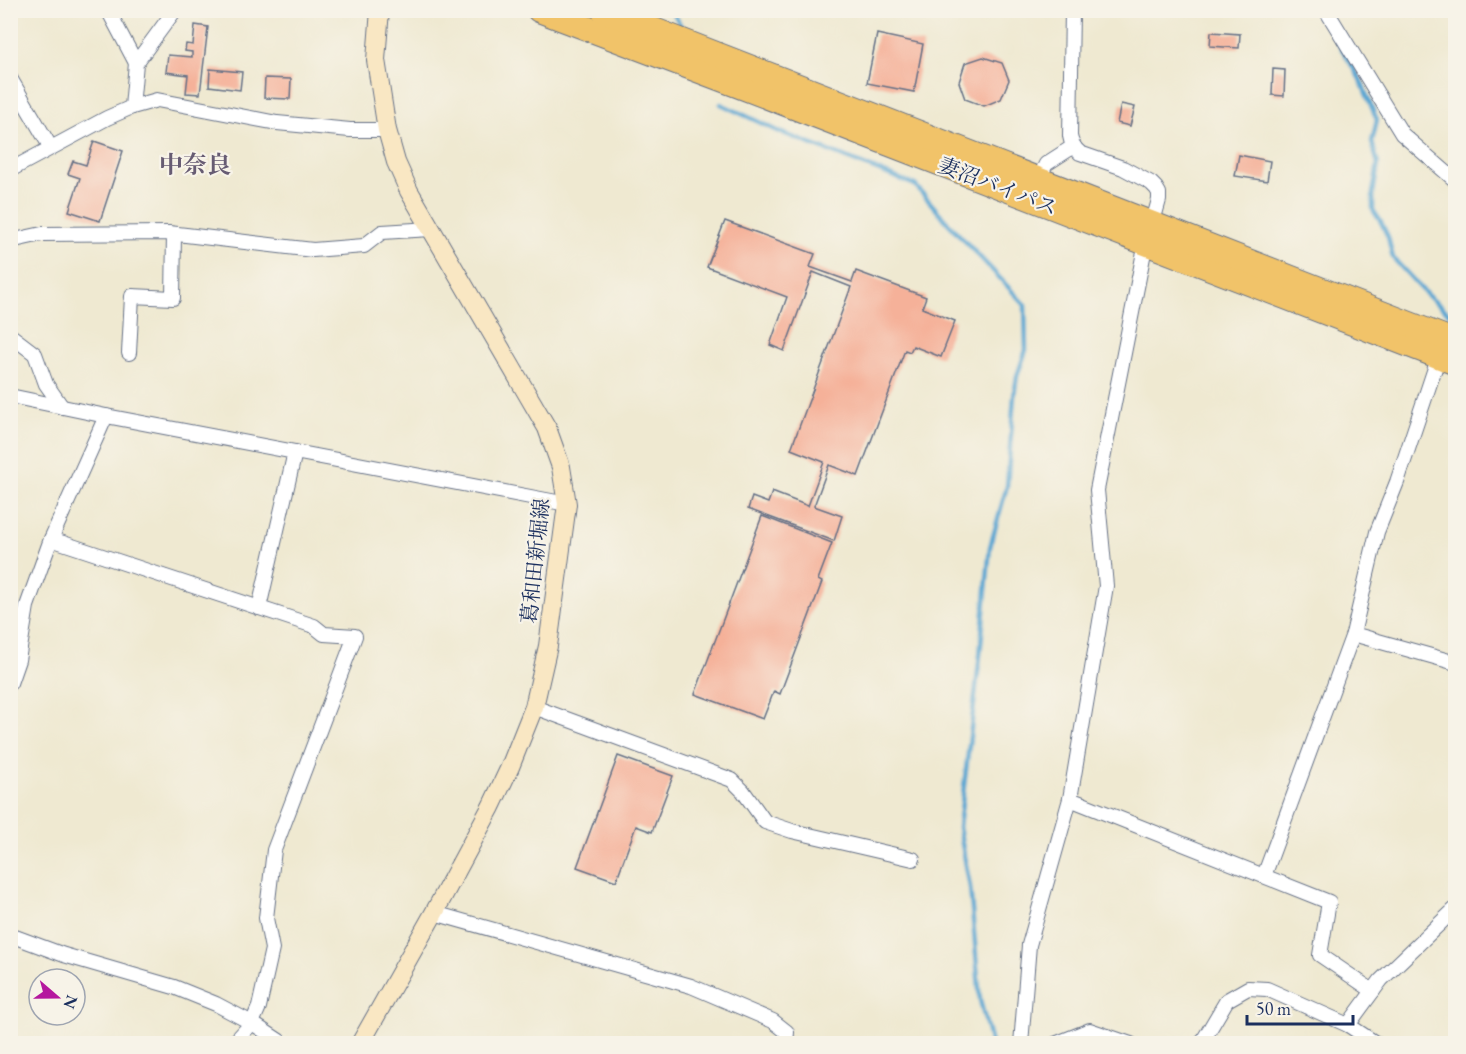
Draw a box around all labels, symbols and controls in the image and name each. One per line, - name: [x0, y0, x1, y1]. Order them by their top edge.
- district label: 中奈良: [159, 149, 231, 180]
- street label: 妻沼バイパス: [935, 151, 1061, 221]
- street label: 葛和田新堀線: [515, 497, 555, 625]
- north arrow: [27, 967, 87, 1027]
- scale bar: [1247, 988, 1354, 1026]
- text: N: [59, 992, 83, 1012]
- text: 50 m: [1256, 997, 1291, 1020]

